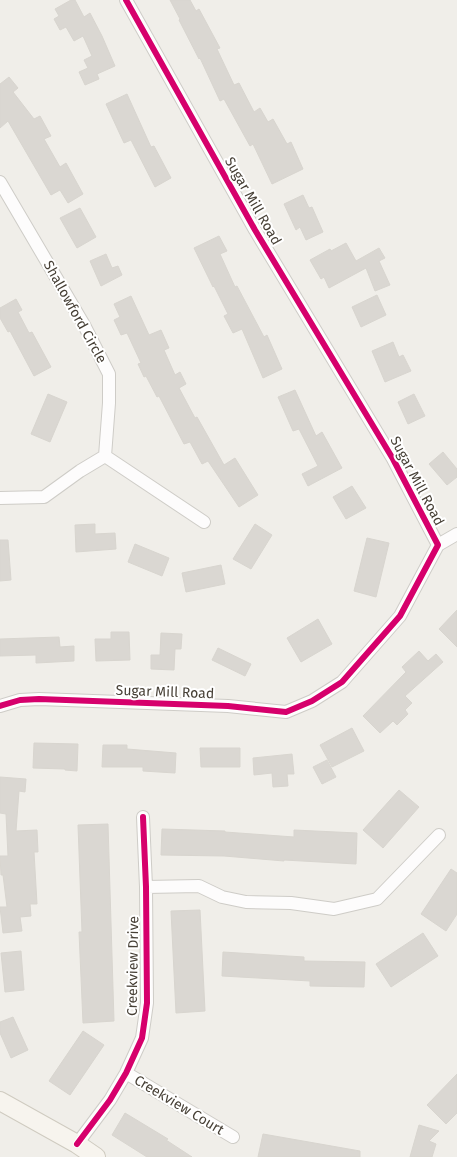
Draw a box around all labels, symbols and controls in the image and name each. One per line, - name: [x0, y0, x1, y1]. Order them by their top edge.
- street label: Sugar Mill Road: [221, 154, 285, 248]
- street label: Shallowford Circle: [40, 258, 110, 366]
- street label: Sugar Mill Road: [386, 433, 448, 529]
- street label: Sugar Mill Road: [115, 682, 215, 702]
- street label: Creekview Drive: [124, 916, 142, 1016]
- street label: Creekview Court: [131, 1072, 228, 1139]

